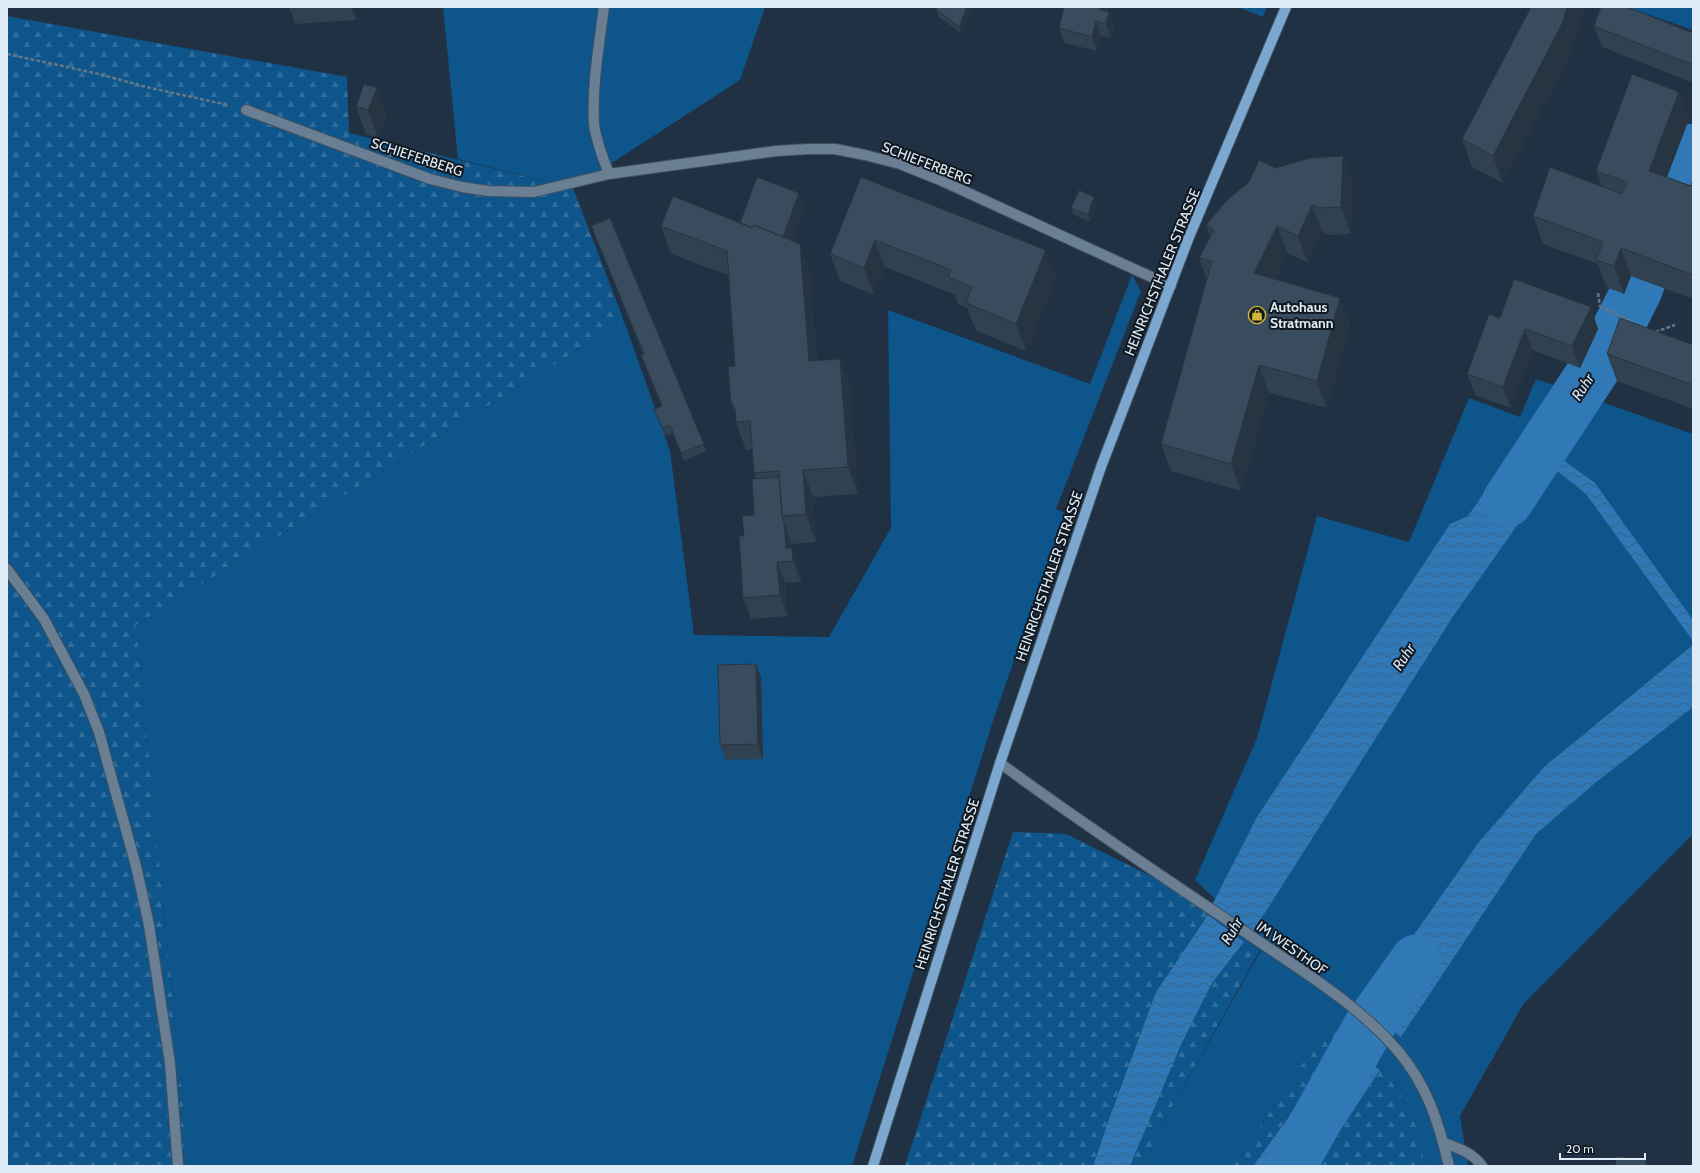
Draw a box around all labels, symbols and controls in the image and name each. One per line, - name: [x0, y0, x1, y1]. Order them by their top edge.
- street label: SCHIEFERBERG: [369, 134, 465, 180]
- street label: SCHIEFERBERG: [879, 137, 975, 189]
- street label: HEINRICHSTHALER STRASSE: [1120, 185, 1204, 358]
- place label: Autohaus Stratmann: [1270, 298, 1334, 332]
- shop icon: Autohaus Stratmann: [1247, 305, 1267, 325]
- water label: Ruhr: [1568, 369, 1599, 404]
- street label: HEINRICHSTHALER STRASSE: [1011, 488, 1087, 664]
- water label: Ruhr: [1389, 639, 1420, 674]
- street label: HEINRICHSTHALER STRASSE: [911, 796, 983, 972]
- water label: Ruhr: [1217, 913, 1248, 948]
- street label: IM WESTHOF: [1253, 917, 1332, 979]
- scale bar: [1560, 1135, 1645, 1161]
- text: 20 m: [1566, 1141, 1594, 1156]

